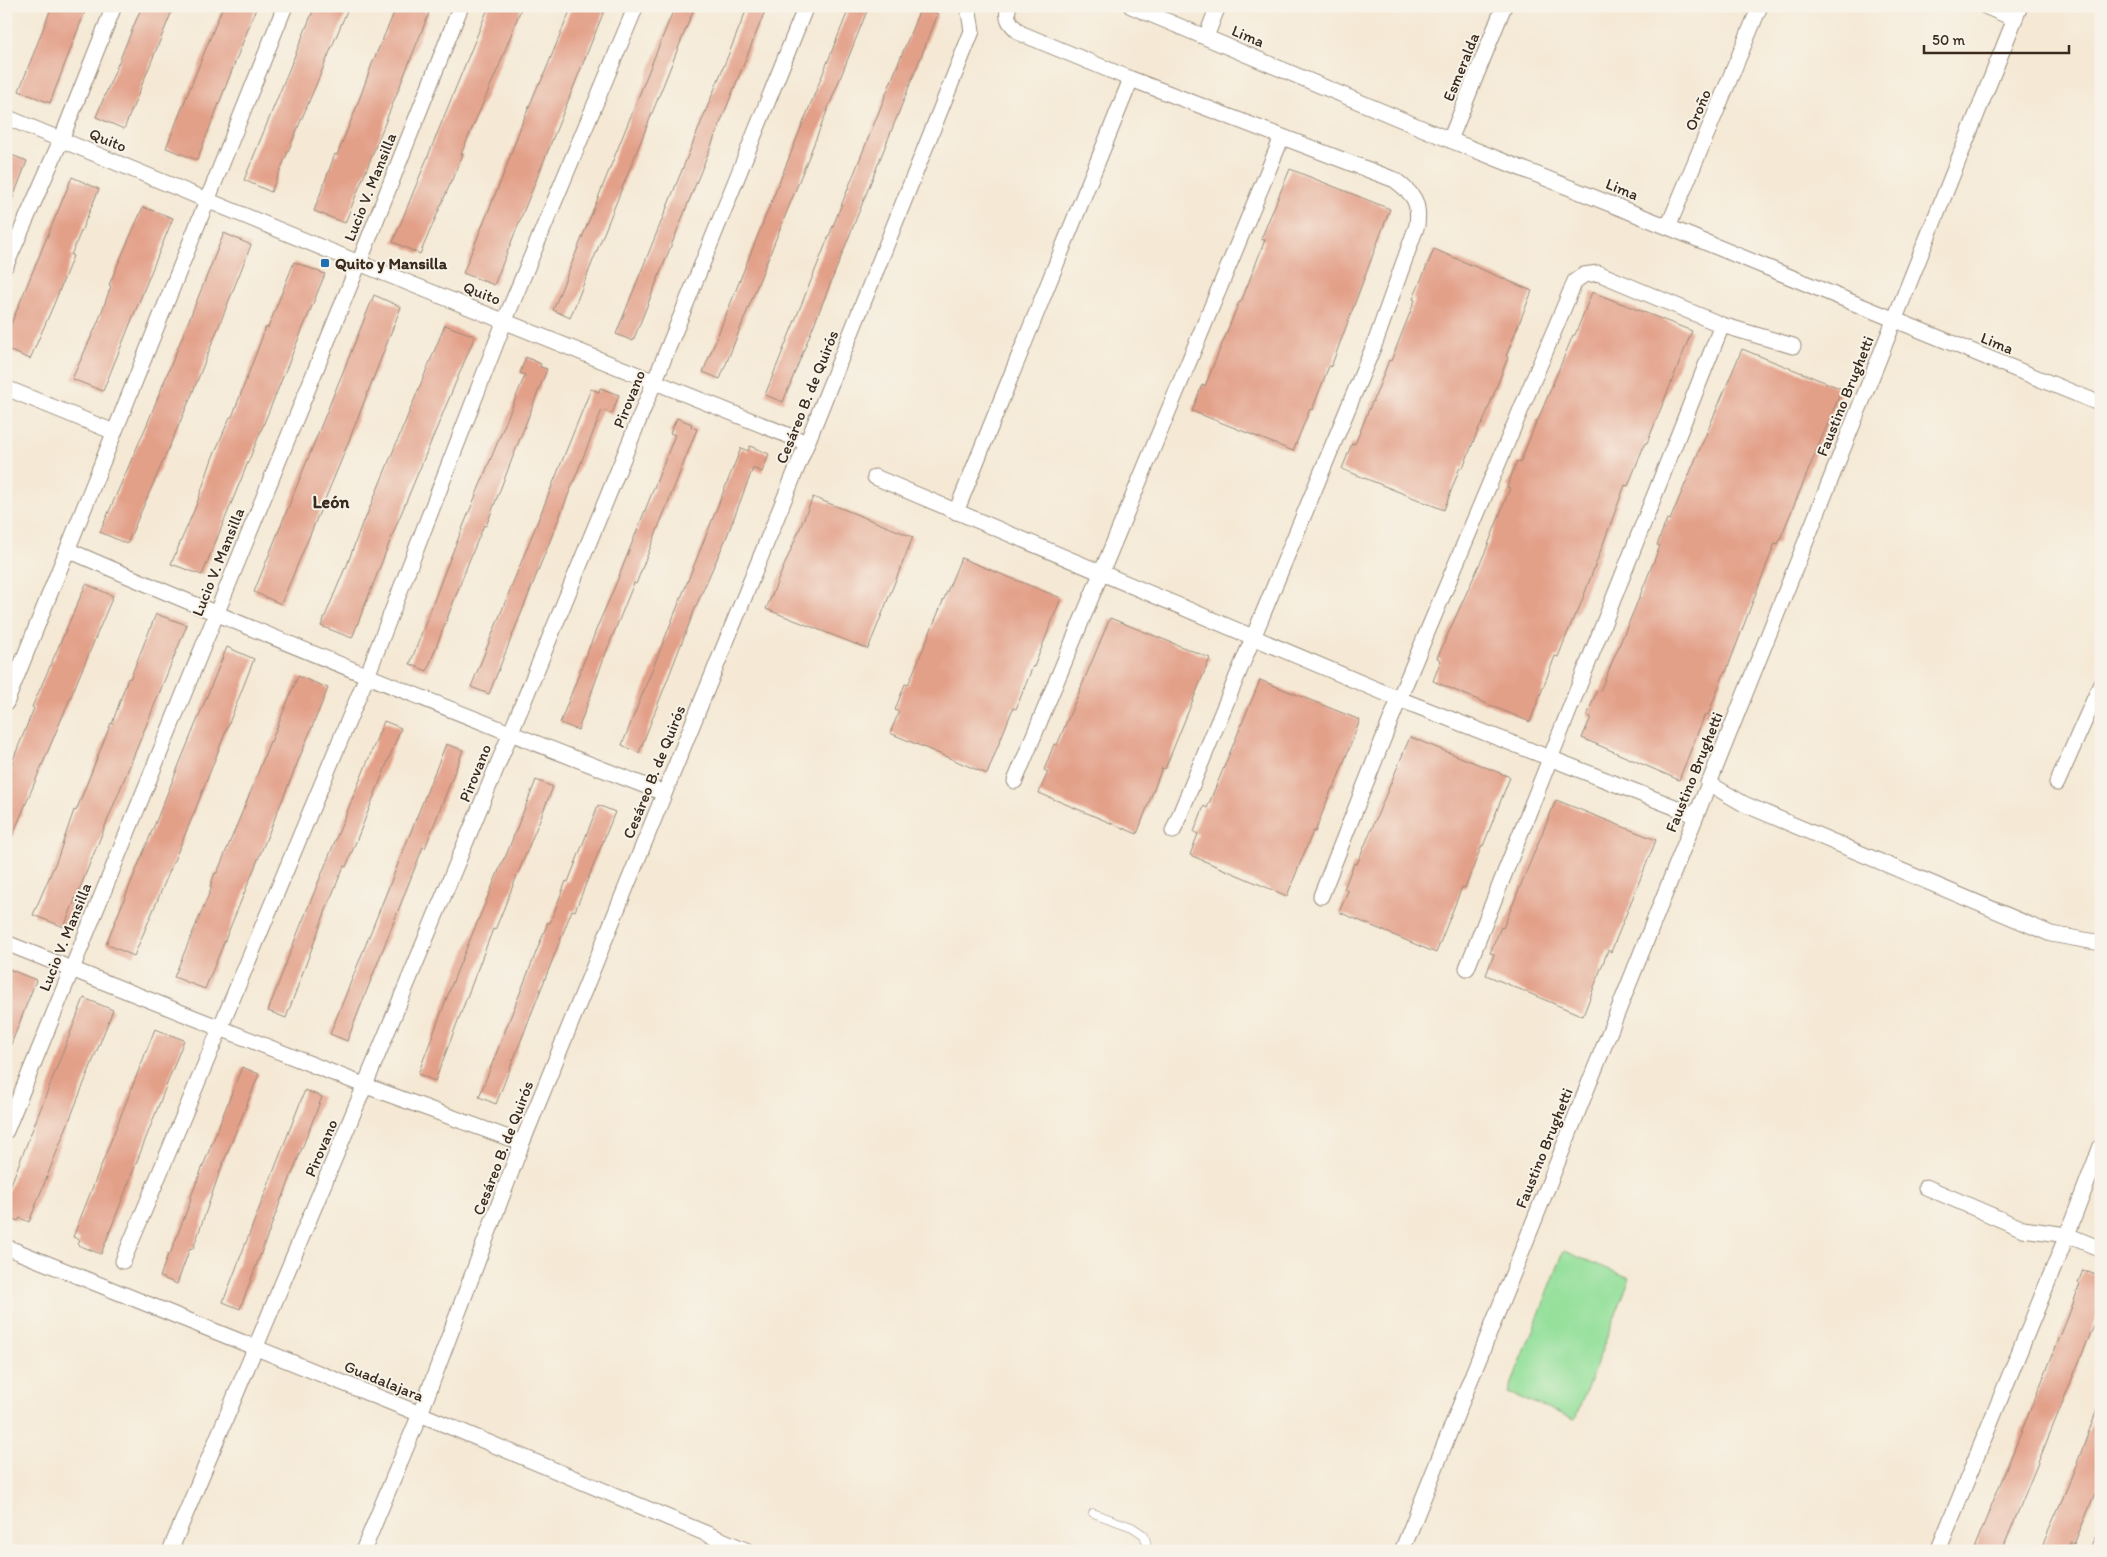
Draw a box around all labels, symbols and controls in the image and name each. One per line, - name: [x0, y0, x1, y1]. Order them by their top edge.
- street label: Lima: [1229, 21, 1267, 51]
- scale bar: [1924, 22, 2070, 54]
- street label: Esmeralda: [1439, 29, 1484, 104]
- text: 50 m: [1932, 31, 1965, 49]
- street label: Oroño: [1681, 86, 1715, 134]
- street label: Quito: [86, 124, 130, 156]
- street label: Lucio V. Mansilla: [340, 129, 401, 244]
- street label: Lima: [1603, 174, 1641, 204]
- place label: Quito y Mansilla: [335, 254, 448, 274]
- marker: Quito y Mansilla: [319, 257, 331, 269]
- street label: Quito: [461, 277, 503, 309]
- street label: Cesáreo B. de Quirós: [772, 327, 842, 467]
- street label: Lima: [1978, 328, 2016, 358]
- street label: Faustino Brughetti: [1812, 333, 1878, 459]
- street label: Pirovano: [609, 367, 649, 431]
- district label: León: [312, 491, 350, 513]
- street label: Lucio V. Mansilla: [188, 504, 249, 619]
- street label: Cesáreo B. de Quirós: [619, 702, 689, 842]
- street label: Faustino Brughetti: [1661, 709, 1727, 835]
- street label: Pirovano: [455, 741, 495, 805]
- street label: Lucio V. Mansilla: [35, 879, 96, 994]
- street label: Cesáreo B. de Quirós: [469, 1078, 537, 1218]
- street label: Faustino Brughetti: [1511, 1085, 1577, 1211]
- street label: Pirovano: [300, 1116, 342, 1180]
- street label: Guadalajara: [341, 1356, 427, 1406]

